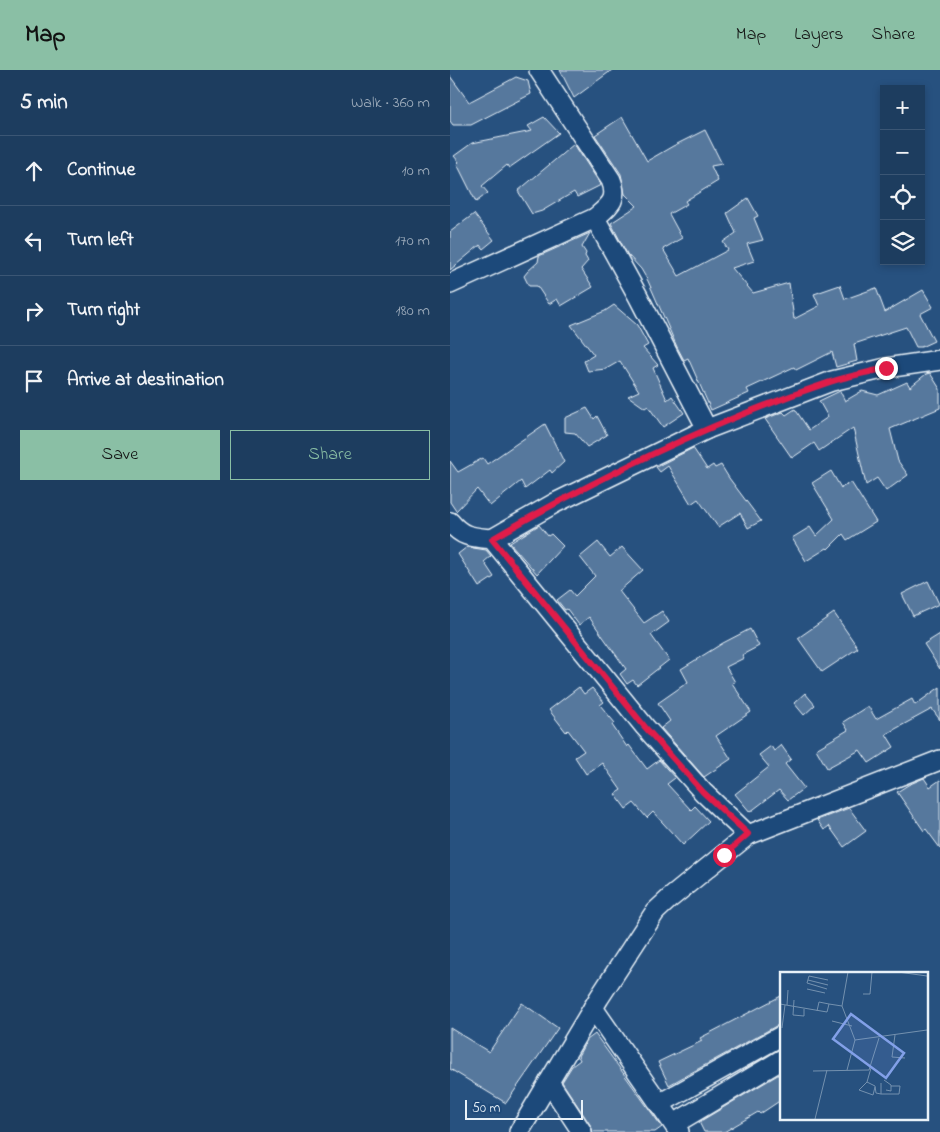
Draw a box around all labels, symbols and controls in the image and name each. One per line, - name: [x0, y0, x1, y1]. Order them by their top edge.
- text: Map: [25, 18, 66, 53]
- text: Map: [736, 22, 766, 48]
- text: Layers: [794, 22, 844, 48]
- text: Share: [872, 22, 915, 48]
- map controls: [880, 85, 925, 265]
- button: +: [880, 85, 925, 130]
- text: 5 min: [20, 88, 68, 118]
- text: Walk · 360 m: [351, 91, 430, 115]
- button: −: [880, 130, 925, 175]
- icon: ahead: [20, 157, 48, 185]
- text: Continue: [67, 157, 135, 184]
- text: 10 m: [402, 159, 430, 183]
- button: locate: [880, 175, 925, 220]
- button: layers: [880, 220, 925, 265]
- icon: left: [20, 227, 48, 255]
- text: Turn left: [67, 227, 134, 254]
- text: 170 m: [395, 229, 430, 253]
- icon: right: [20, 297, 48, 325]
- text: Turn right: [67, 297, 140, 324]
- text: 180 m: [396, 299, 430, 323]
- route end: [875, 357, 898, 380]
- icon: arrive: [20, 367, 48, 395]
- text: Arrive at destination: [67, 367, 224, 394]
- button: Save: [20, 430, 220, 480]
- button: Share: [230, 430, 430, 480]
- route start: [713, 844, 736, 867]
- inset map: [780, 972, 928, 1120]
- scale bar: [465, 1097, 582, 1120]
- text: 50 m: [472, 1098, 500, 1119]

